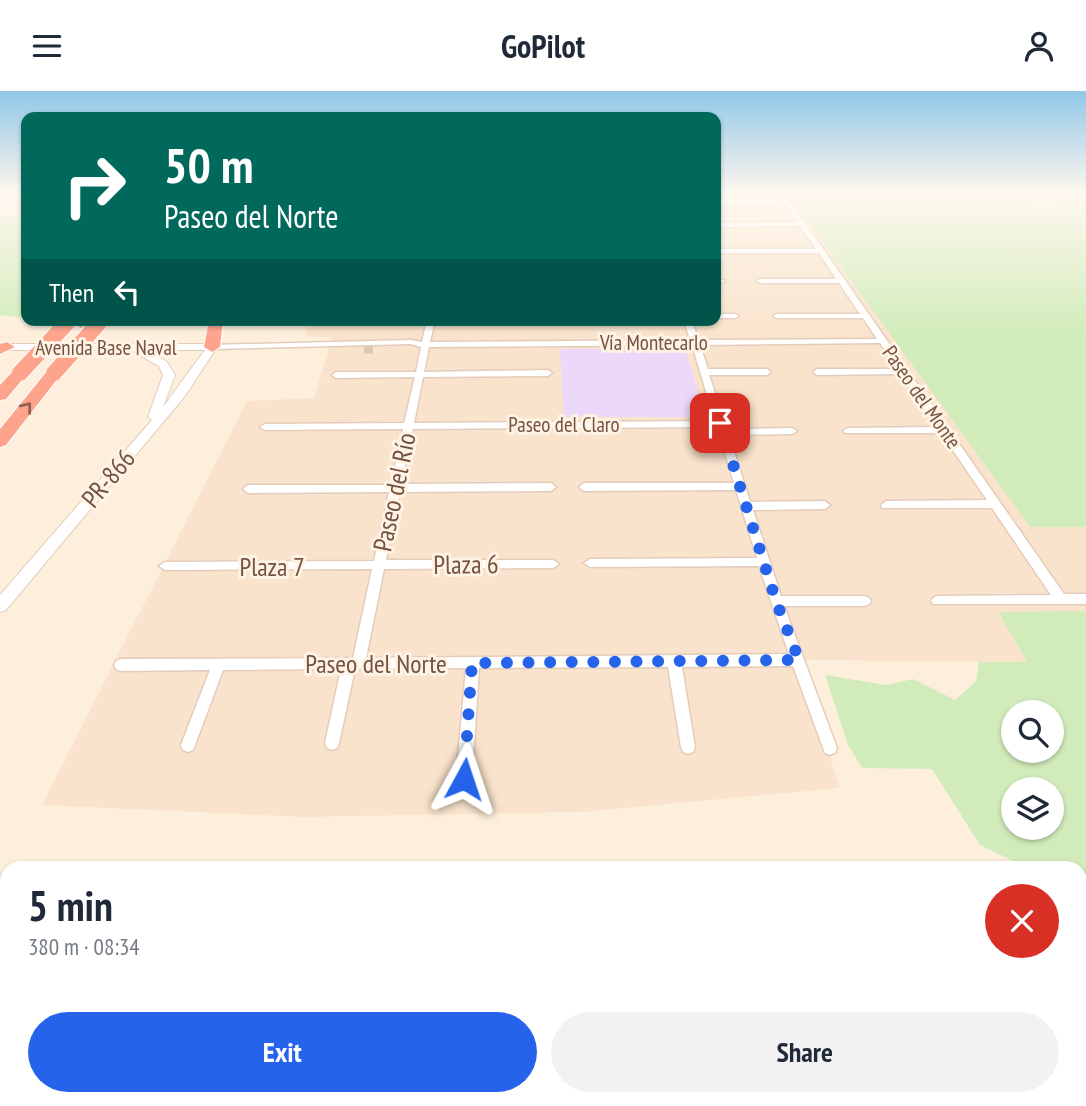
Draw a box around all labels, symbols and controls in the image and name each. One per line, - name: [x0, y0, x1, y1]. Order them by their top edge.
- text: GoPilot: [501, 25, 585, 67]
- icon: menu: [28, 27, 66, 65]
- icon: person: [1020, 27, 1058, 65]
- text: 50 m: [164, 133, 253, 197]
- icon: right: [49, 140, 140, 231]
- text: Paseo del Norte: [164, 195, 338, 237]
- icon: left: [108, 273, 146, 311]
- text: Then: [49, 276, 94, 309]
- street label: Vía Montecarlo: [599, 329, 708, 356]
- street label: Avenida Base Naval: [35, 334, 177, 361]
- street label: Paseo del Monte: [877, 340, 967, 454]
- pin: [690, 393, 750, 453]
- one-way arrow: [18, 402, 31, 414]
- icon: arrive: [701, 404, 739, 442]
- street label: Paseo del Claro: [508, 411, 620, 438]
- street label: Paseo del Río: [365, 430, 423, 554]
- street label: PR-866: [74, 442, 142, 514]
- street label: Plaza 6: [433, 547, 499, 581]
- street label: Plaza 7: [239, 550, 305, 583]
- street label: Paseo del Norte: [305, 647, 447, 680]
- map controls: [1001, 700, 1064, 840]
- button: search: [1001, 700, 1064, 763]
- position arrow: [427, 742, 501, 816]
- button: layers: [1001, 777, 1064, 840]
- text: 5 min: [28, 878, 113, 933]
- button: close: [985, 884, 1059, 958]
- text: 380 m · 08:34: [28, 932, 140, 961]
- button: Exit: [28, 1012, 537, 1092]
- button: Share: [551, 1012, 1059, 1092]

